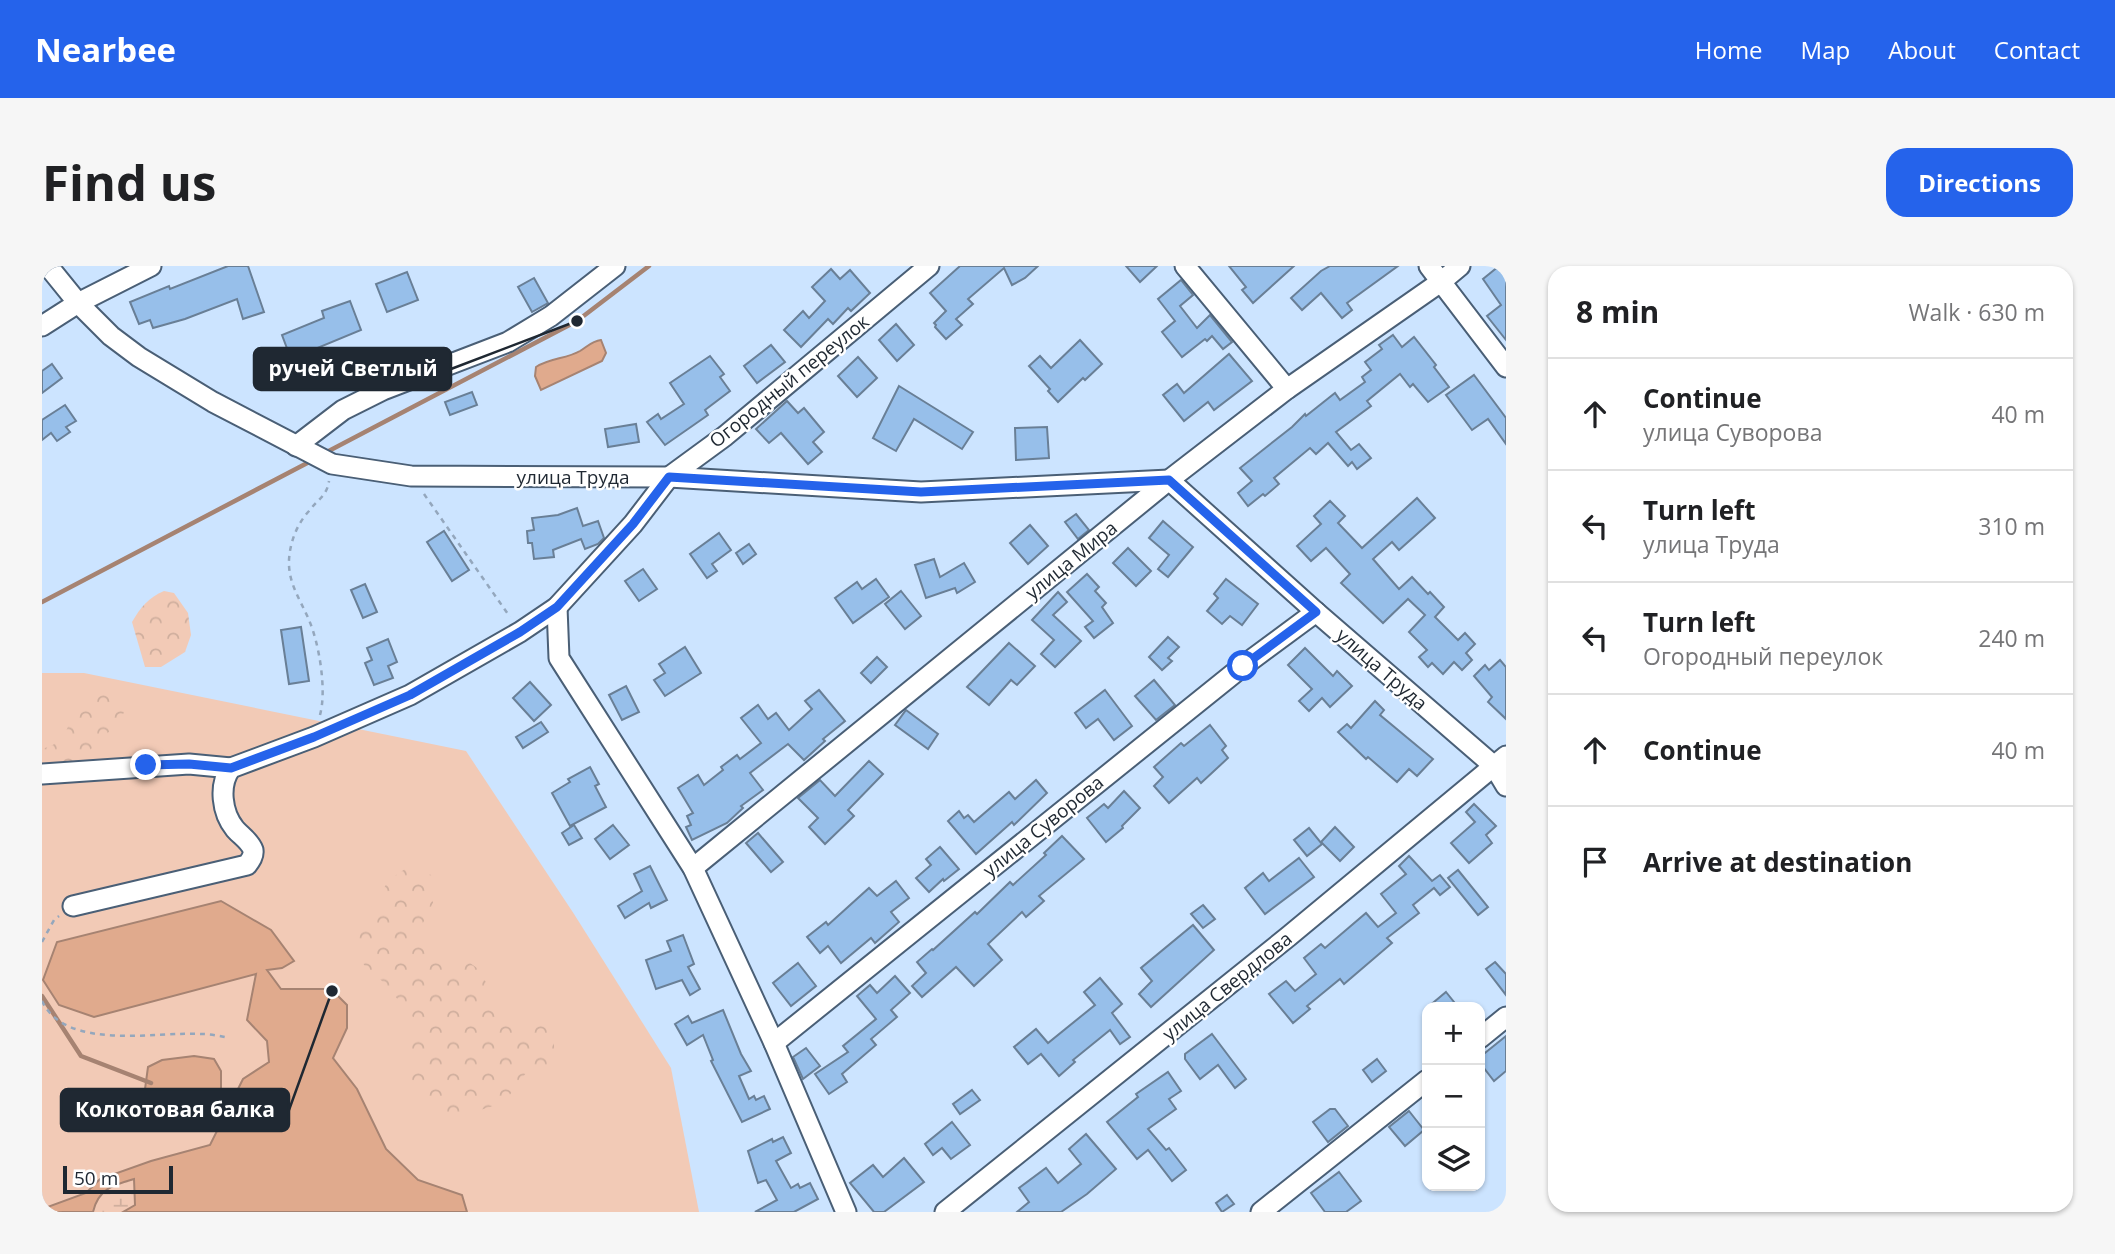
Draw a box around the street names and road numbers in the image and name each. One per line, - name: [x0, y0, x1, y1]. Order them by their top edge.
- street label: Огородный переулок: [704, 308, 874, 454]
- street label: улица Труда: [517, 464, 629, 490]
- street label: улица Мира: [1020, 515, 1122, 605]
- street label: улица Труда: [1331, 622, 1433, 716]
- street label: улица Суворова: [977, 769, 1109, 883]
- street label: улица Свердлова: [1157, 926, 1297, 1046]

